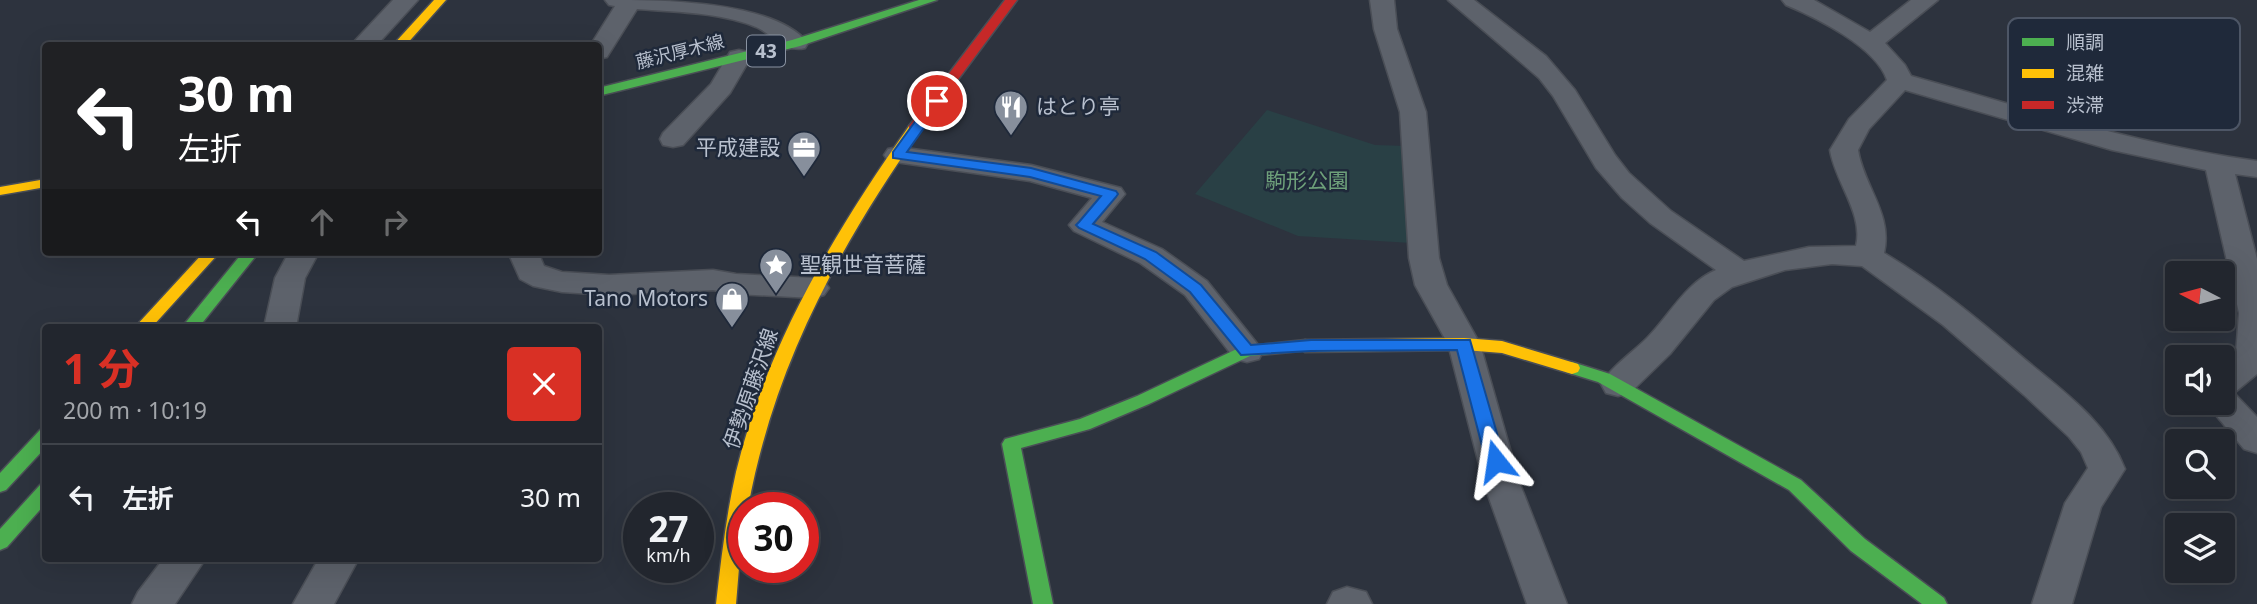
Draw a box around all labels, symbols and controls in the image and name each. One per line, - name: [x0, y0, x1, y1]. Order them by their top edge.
- legend: [2008, 18, 2240, 130]
- street label: 藤沢厚木線: [633, 28, 726, 74]
- text: 順調: [2066, 29, 2104, 55]
- road number: 43: [747, 36, 785, 66]
- text: 30 m: [178, 60, 295, 126]
- text: 混雑: [2066, 60, 2104, 86]
- icon: left: [63, 70, 154, 161]
- pin: [907, 71, 967, 131]
- icon: arrive: [918, 82, 956, 120]
- restaurant icon: はとり亭: [992, 88, 1030, 137]
- place label: はとり亭: [1036, 92, 1120, 120]
- text: 渋滞: [2066, 92, 2104, 118]
- text: 左折: [178, 126, 242, 169]
- office icon: 平成建設: [785, 129, 823, 178]
- place label: 平成建設: [696, 133, 780, 161]
- park label: 駒形公園: [1265, 166, 1349, 194]
- icon: left: [230, 203, 268, 241]
- icon: ahead: [303, 203, 341, 241]
- icon: right: [376, 203, 414, 241]
- place icon: 聖観世音菩薩: [757, 246, 795, 295]
- place label: 聖観世音菩薩: [800, 250, 926, 278]
- north arrow: [2165, 261, 2235, 331]
- map controls: [2165, 261, 2235, 583]
- shop icon: Tano Motors: [713, 280, 751, 329]
- place label: Tano Motors: [584, 284, 708, 312]
- street label: 伊勢原藤沢線: [716, 325, 784, 453]
- text: 1 分: [63, 339, 140, 396]
- button: sound: [2165, 345, 2235, 415]
- button: close: [507, 347, 581, 421]
- text: 200 m · 10:19: [63, 394, 207, 426]
- position arrow: [1459, 424, 1533, 498]
- button: search: [2165, 429, 2235, 499]
- icon: left: [63, 478, 101, 516]
- text: 30 m: [520, 479, 581, 515]
- text: 左折: [122, 480, 174, 516]
- speed limit sign: 30: [728, 492, 819, 583]
- text: 27: [648, 505, 689, 552]
- button: layers: [2165, 513, 2235, 583]
- text: km/h: [646, 543, 691, 567]

